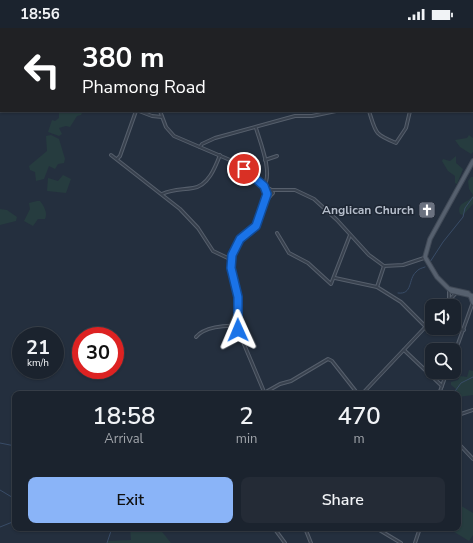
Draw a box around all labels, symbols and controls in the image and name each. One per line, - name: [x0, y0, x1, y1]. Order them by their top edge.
- text: 18:56: [20, 4, 60, 24]
- text: 380 m: [82, 39, 165, 77]
- icon: left: [16, 44, 68, 96]
- text: Phamong Road: [82, 75, 206, 99]
- pin: [227, 152, 261, 186]
- icon: arrive: [233, 158, 255, 180]
- church icon: Anglican Church: [417, 200, 437, 220]
- place label: Anglican Church: [322, 202, 414, 218]
- map controls: [425, 299, 461, 379]
- button: sound: [425, 299, 461, 335]
- position arrow: [217, 309, 259, 351]
- speed limit sign: 30: [72, 327, 124, 379]
- text: 21: [26, 334, 50, 361]
- button: search: [425, 343, 461, 379]
- text: km/h: [27, 356, 49, 370]
- text: 18:58: [92, 400, 156, 432]
- text: 2: [239, 400, 254, 432]
- text: 470: [338, 400, 381, 432]
- text: Arrival: [104, 430, 143, 448]
- text: min: [236, 430, 257, 448]
- text: m: [354, 430, 365, 448]
- button: Exit: [28, 477, 233, 523]
- button: Share: [241, 477, 445, 523]

